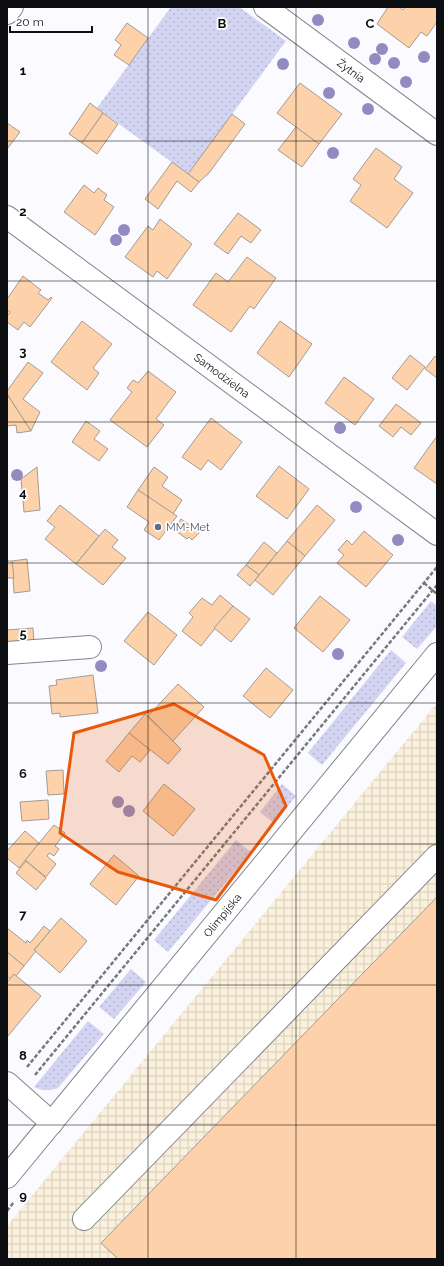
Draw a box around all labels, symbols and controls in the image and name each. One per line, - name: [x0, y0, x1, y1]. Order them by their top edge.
- scale bar: [10, 8, 92, 34]
- text: 20 m: [16, 15, 44, 29]
- text: B: [218, 16, 227, 31]
- text: C: [366, 16, 375, 31]
- street label: Żytnia: [334, 56, 367, 85]
- text: 1: [20, 63, 27, 78]
- text: 2: [19, 204, 27, 219]
- text: 3: [19, 344, 27, 359]
- street label: Samodzielna: [191, 351, 252, 401]
- text: 4: [19, 485, 27, 500]
- place label: MM-Met: [166, 521, 210, 534]
- marker: MM-Met: [153, 522, 163, 532]
- text: 5: [19, 626, 27, 641]
- text: 6: [19, 766, 27, 781]
- street label: Olimpijska: [201, 891, 244, 940]
- text: 7: [19, 907, 27, 922]
- text: 8: [19, 1048, 27, 1063]
- text: 9: [19, 1188, 27, 1203]

